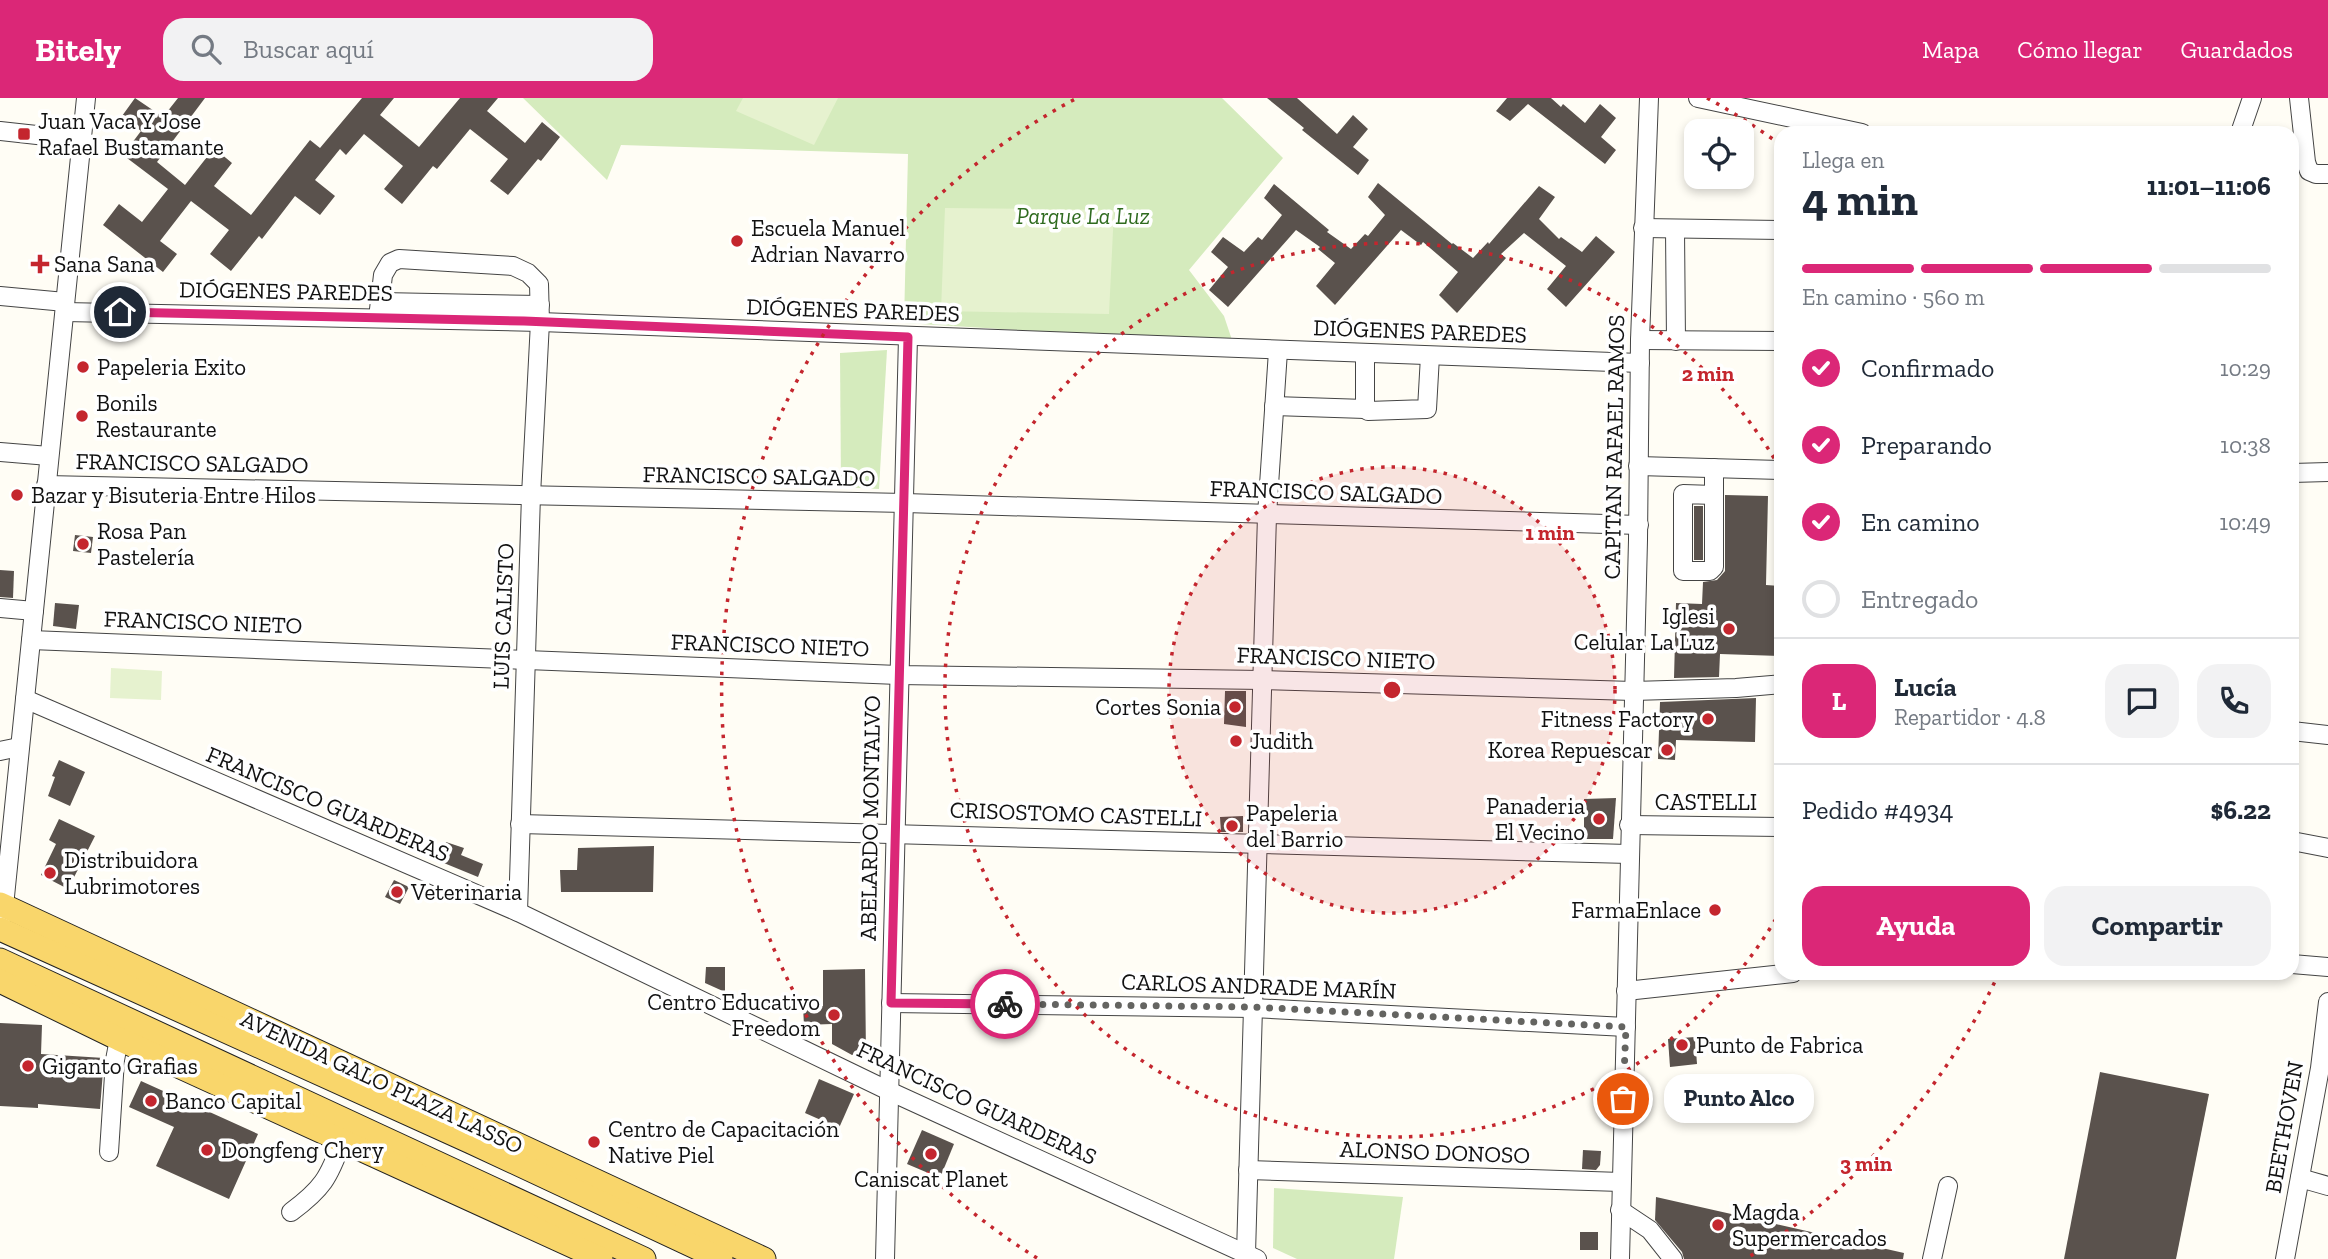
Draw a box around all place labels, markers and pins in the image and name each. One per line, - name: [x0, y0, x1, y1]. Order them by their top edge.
- place label: Juan Vaca Y Jose Rafael Bustamante: [38, 107, 224, 161]
- marker: Juan Vaca Y Jose Rafael Bustamante: [16, 126, 32, 142]
- place label: Escuela Manuel Adrian Navarro: [751, 214, 906, 268]
- marker: Escuela Manuel Adrian Navarro: [729, 233, 745, 249]
- place label: Sana Sana: [54, 250, 155, 278]
- marker: Sana Sana: [32, 256, 48, 272]
- pin: [90, 282, 150, 342]
- place label: Papeleria Exito: [97, 353, 246, 381]
- marker: Papeleria Exito: [75, 359, 91, 375]
- place label: Bonils Restaurante: [96, 389, 217, 443]
- marker: Bonils Restaurante: [74, 408, 90, 424]
- place label: Bazar y Bisuteria Entre Hilos: [31, 481, 316, 509]
- marker: Bazar y Bisuteria Entre Hilos: [9, 487, 25, 503]
- place label: Rosa Pan Pastelería: [97, 517, 195, 571]
- marker: Rosa Pan Pastelería: [75, 536, 91, 552]
- place label: Iglesi Celular La Luz: [1574, 602, 1715, 656]
- marker: Iglesi Celular La Luz: [1721, 621, 1737, 637]
- centre of rings: [1380, 678, 1404, 702]
- place label: Cortes Sonia: [1095, 693, 1221, 721]
- marker: Cortes Sonia: [1227, 699, 1243, 715]
- place label: Fitness Factory: [1541, 705, 1694, 733]
- marker: Fitness Factory: [1700, 711, 1716, 727]
- place label: Judith: [1250, 727, 1314, 755]
- marker: Judith: [1228, 733, 1244, 749]
- place label: Korea Repuescar: [1488, 736, 1653, 764]
- marker: Korea Repuescar: [1659, 742, 1675, 758]
- place label: Panaderia El Vecino: [1486, 792, 1585, 846]
- place label: Papeleria del Barrio: [1246, 799, 1343, 853]
- marker: Panaderia El Vecino: [1591, 811, 1607, 827]
- marker: Papeleria del Barrio: [1224, 818, 1240, 834]
- place label: Distribuidora Lubrimotores: [64, 846, 200, 900]
- marker: Distribuidora Lubrimotores: [42, 865, 58, 881]
- place label: Veterinaria: [410, 878, 522, 906]
- marker: Veterinaria: [389, 884, 405, 900]
- place label: FarmaEnlace: [1571, 896, 1701, 924]
- marker: FarmaEnlace: [1707, 902, 1723, 918]
- place label: Centro Educativo Freedom: [647, 988, 820, 1042]
- marker: Centro Educativo Freedom: [826, 1007, 842, 1023]
- place label: Punto de Fabrica: [1696, 1031, 1863, 1059]
- marker: Punto de Fabrica: [1674, 1037, 1690, 1053]
- place label: Giganto Grafias: [42, 1052, 198, 1080]
- marker: Giganto Grafias: [20, 1058, 36, 1074]
- pin: [1593, 1069, 1653, 1129]
- callout: Punto Alco: [1665, 1074, 1816, 1124]
- place label: Banco Capital: [165, 1087, 302, 1115]
- marker: Banco Capital: [143, 1093, 159, 1109]
- place label: Centro de Capacitación Native Piel: [608, 1115, 839, 1169]
- marker: Centro de Capacitación Native Piel: [586, 1134, 602, 1150]
- place label: Dongfeng Chery: [221, 1136, 384, 1164]
- marker: Dongfeng Chery: [199, 1142, 215, 1158]
- marker: Caniscat Planet: [923, 1146, 939, 1162]
- place label: Caniscat Planet: [854, 1165, 1009, 1193]
- place label: Magda Supermercados: [1732, 1198, 1887, 1252]
- marker: Magda Supermercados: [1710, 1217, 1726, 1233]

